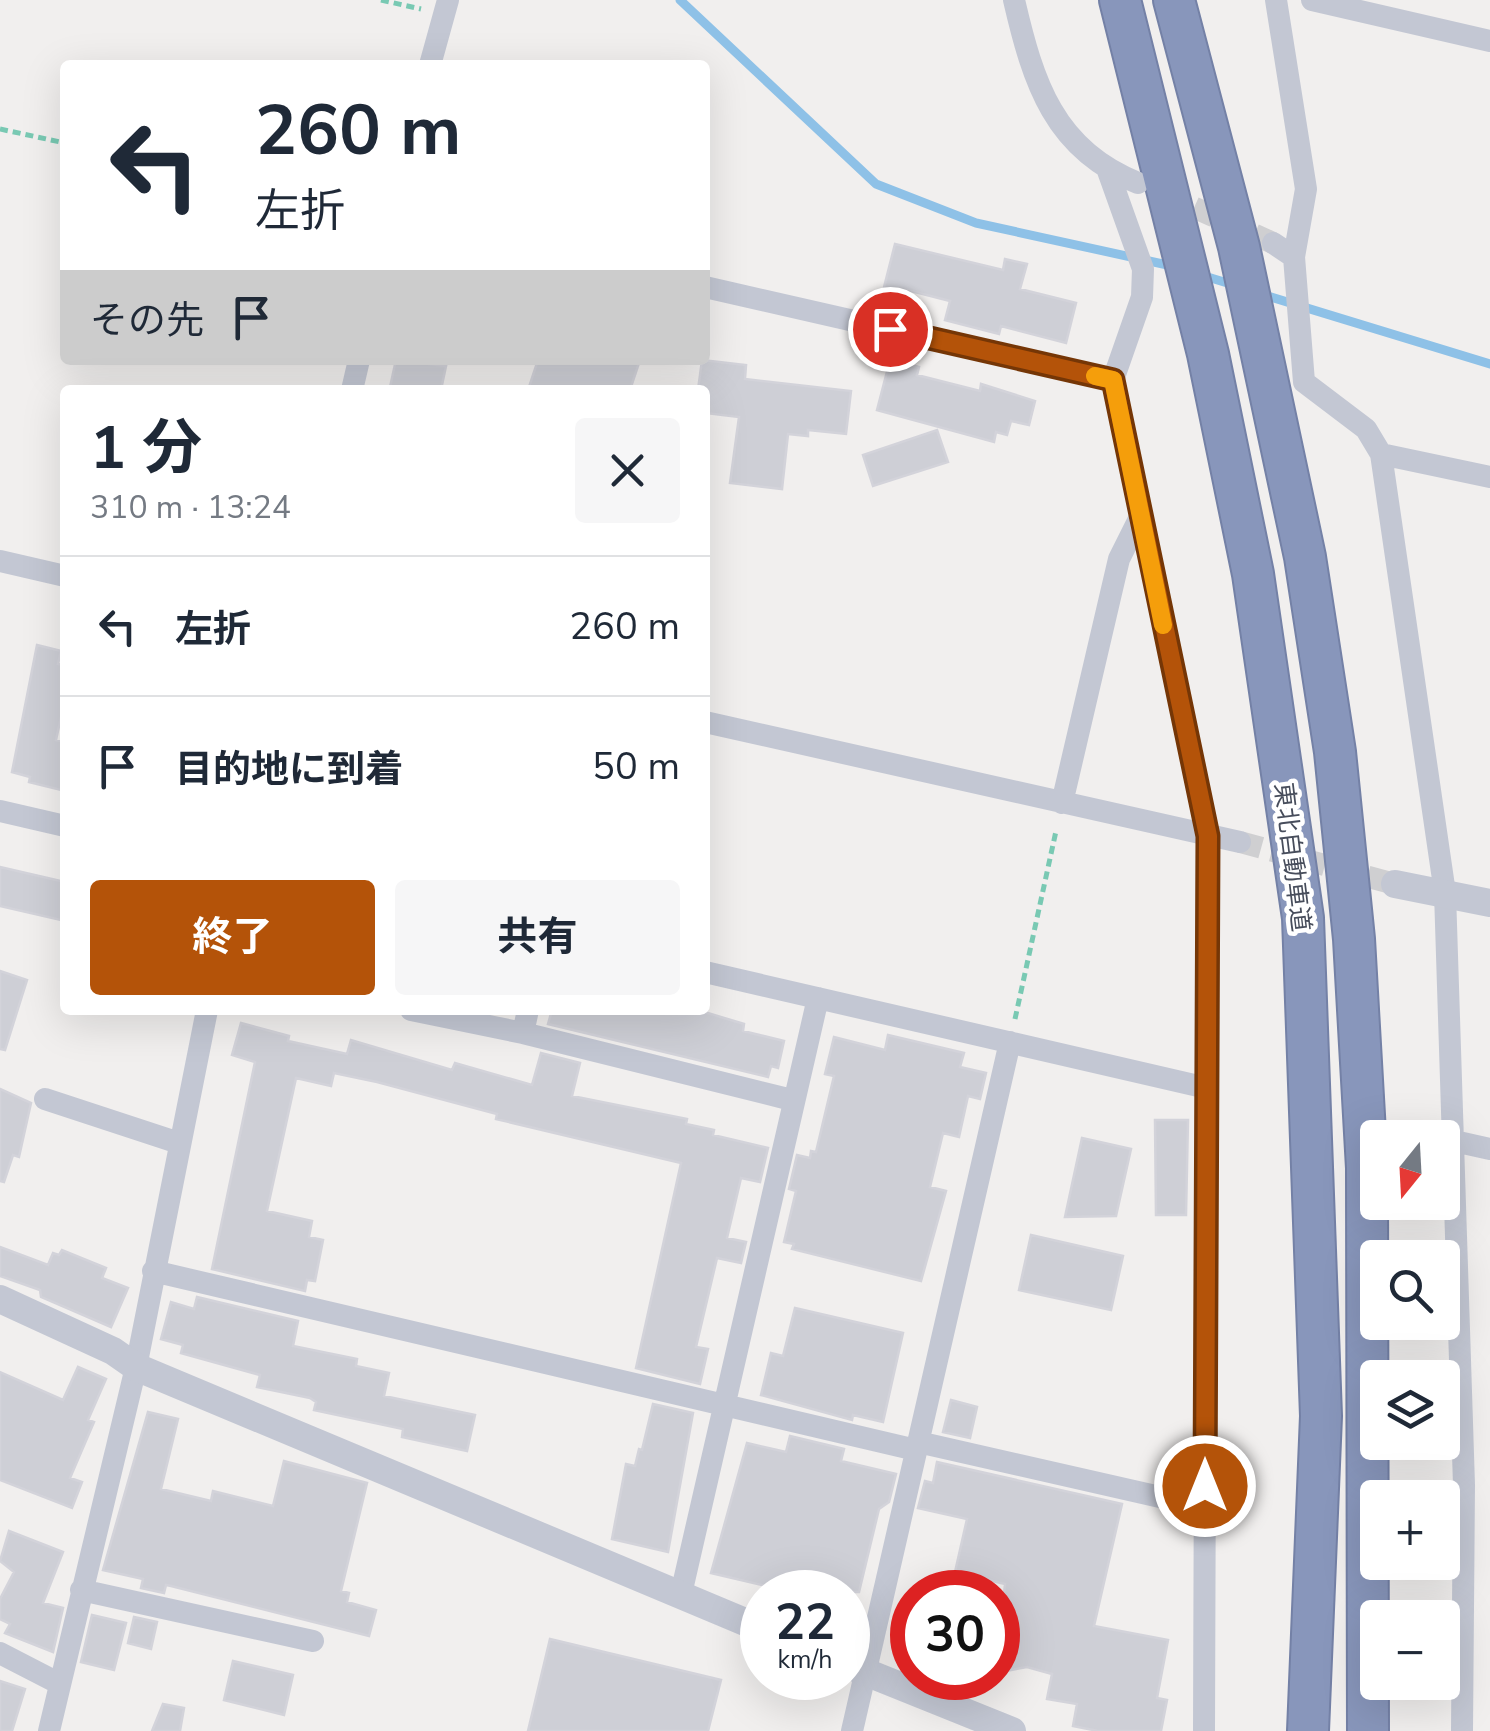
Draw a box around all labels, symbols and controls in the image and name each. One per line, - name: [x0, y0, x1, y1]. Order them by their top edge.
- text: 260 m: [255, 83, 461, 179]
- icon: left: [90, 100, 220, 230]
- text: 左折: [255, 181, 345, 242]
- pin: [848, 287, 933, 372]
- icon: arrive: [224, 290, 279, 345]
- text: その先: [90, 295, 204, 346]
- icon: arrive: [863, 302, 918, 357]
- text: 1 分: [90, 407, 202, 489]
- button: close: [575, 418, 680, 523]
- text: 310 m · 13:24: [90, 486, 291, 529]
- icon: left: [90, 599, 145, 654]
- text: 260 m: [569, 601, 680, 652]
- text: 左折: [175, 604, 251, 655]
- icon: arrive: [90, 739, 145, 794]
- text: 50 m: [592, 741, 680, 792]
- text: 目的地に到着: [175, 744, 403, 795]
- street label: 東北自動車道: [1266, 781, 1318, 934]
- button: 終了: [90, 880, 375, 995]
- button: 共有: [395, 880, 680, 995]
- north arrow: [1360, 1120, 1460, 1220]
- map controls: [1360, 1120, 1460, 1700]
- button: search: [1360, 1240, 1460, 1340]
- button: layers: [1360, 1360, 1460, 1460]
- position arrow: [1153, 1434, 1257, 1538]
- button: +: [1360, 1480, 1460, 1580]
- speed limit sign: 30: [890, 1570, 1020, 1700]
- text: 22: [775, 1588, 835, 1657]
- button: −: [1360, 1600, 1460, 1700]
- text: km/h: [777, 1643, 833, 1677]

